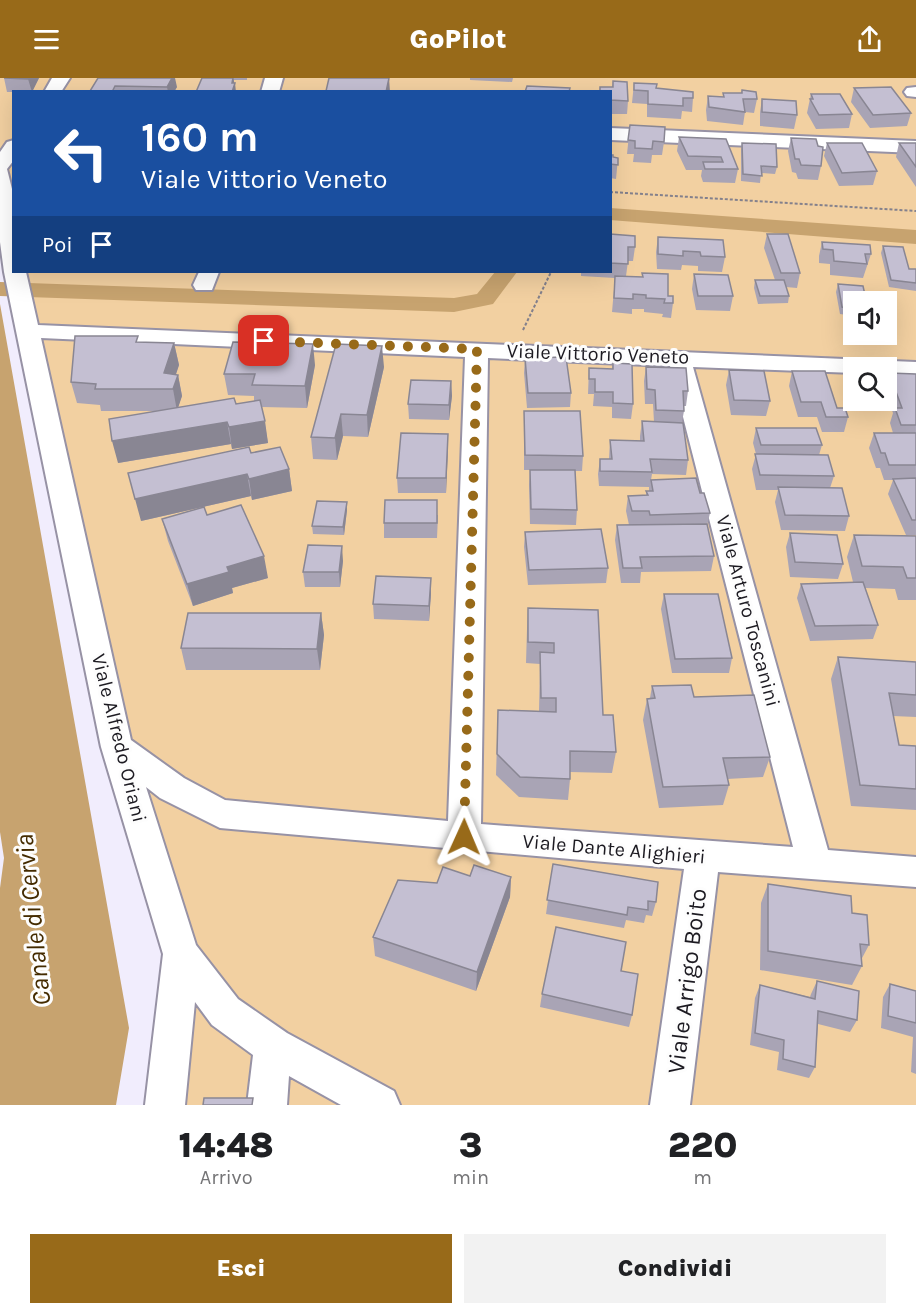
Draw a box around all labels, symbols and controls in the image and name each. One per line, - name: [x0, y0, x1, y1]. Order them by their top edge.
- icon: menu: [30, 23, 63, 56]
- text: GoPilot: [409, 23, 507, 55]
- icon: share: [853, 23, 886, 56]
- text: 160 m: [141, 112, 259, 162]
- icon: left: [42, 114, 120, 192]
- text: Viale Vittorio Veneto: [141, 163, 387, 195]
- icon: arrive: [85, 228, 118, 261]
- text: Poi: [42, 232, 73, 258]
- map controls: [843, 291, 897, 411]
- button: sound: [843, 291, 897, 345]
- pin: [238, 315, 289, 366]
- icon: arrive: [247, 324, 280, 357]
- street label: Viale Vittorio Veneto: [506, 339, 690, 369]
- button: search: [843, 357, 897, 411]
- street label: Viale Arturo Toscanini: [711, 513, 785, 709]
- street label: Viale Alfredo Oriani: [87, 651, 151, 825]
- position arrow: [432, 805, 496, 869]
- street label: Viale Dante Alighieri: [522, 830, 706, 868]
- water label: Canale di Cervia: [9, 833, 57, 1007]
- street label: Viale Arrigo Boito: [662, 887, 712, 1075]
- text: 14:48: [179, 1124, 274, 1166]
- text: 3: [459, 1124, 482, 1166]
- text: 220: [668, 1124, 737, 1166]
- text: Arrivo: [200, 1166, 253, 1189]
- text: min: [452, 1166, 489, 1189]
- text: m: [693, 1166, 712, 1189]
- button: Esci: [30, 1234, 452, 1303]
- button: Condividi: [464, 1234, 886, 1303]

